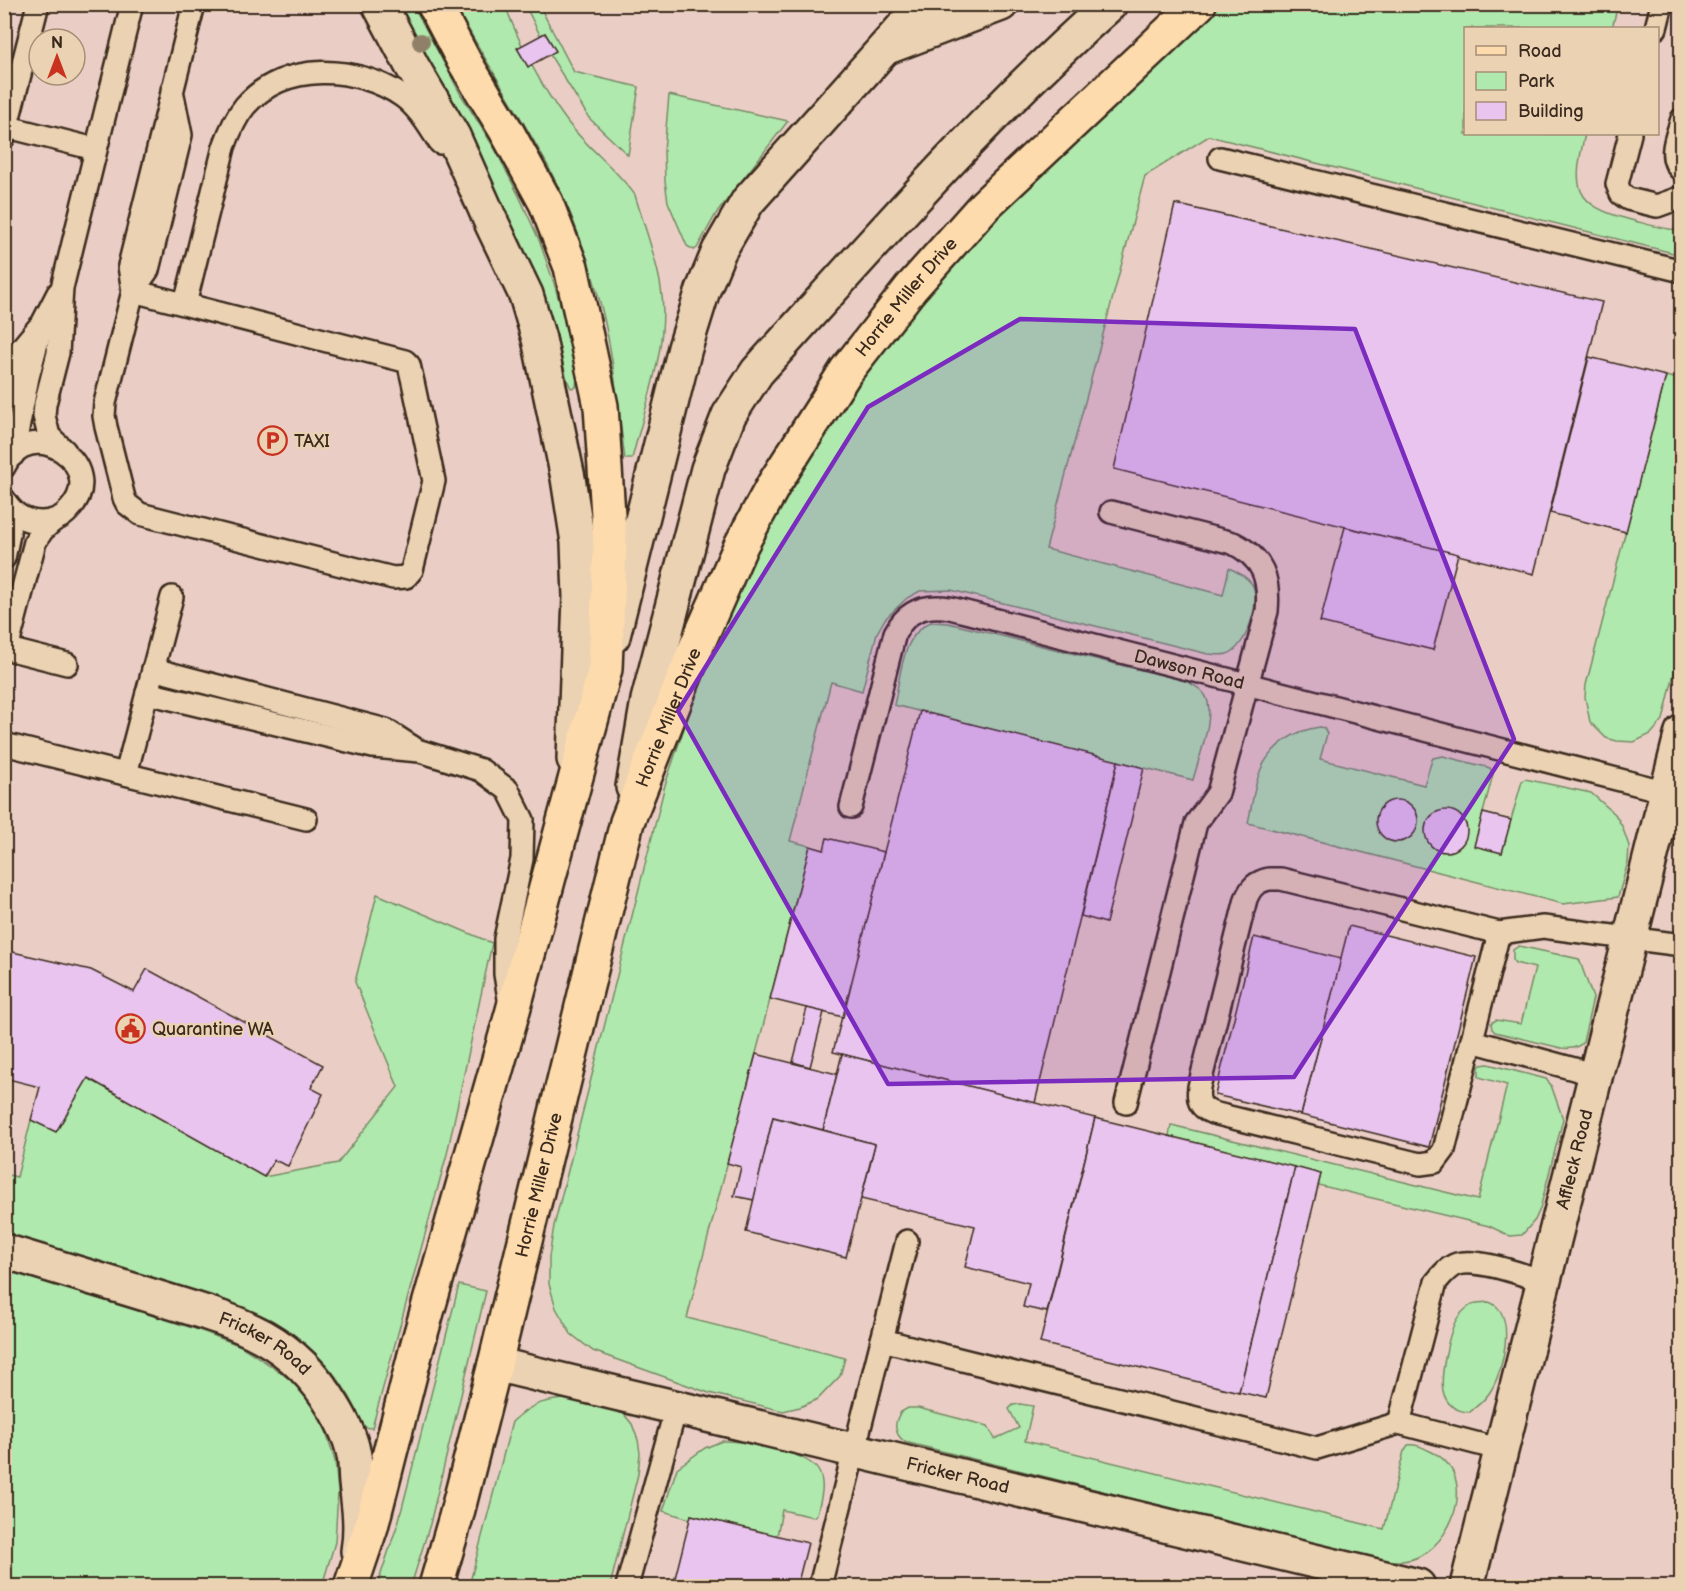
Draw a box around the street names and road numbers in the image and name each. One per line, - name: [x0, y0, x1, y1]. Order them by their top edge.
- street label: Horrie Miller Drive: [851, 233, 962, 361]
- street label: Horrie Miller Drive: [631, 644, 705, 790]
- street label: Dawson Road: [1132, 645, 1247, 694]
- street label: Affleck Road: [1552, 1107, 1597, 1211]
- street label: Horrie Miller Drive: [511, 1110, 566, 1259]
- street label: Fricker Road: [216, 1307, 316, 1379]
- street label: Fricker Road: [904, 1453, 1011, 1498]

